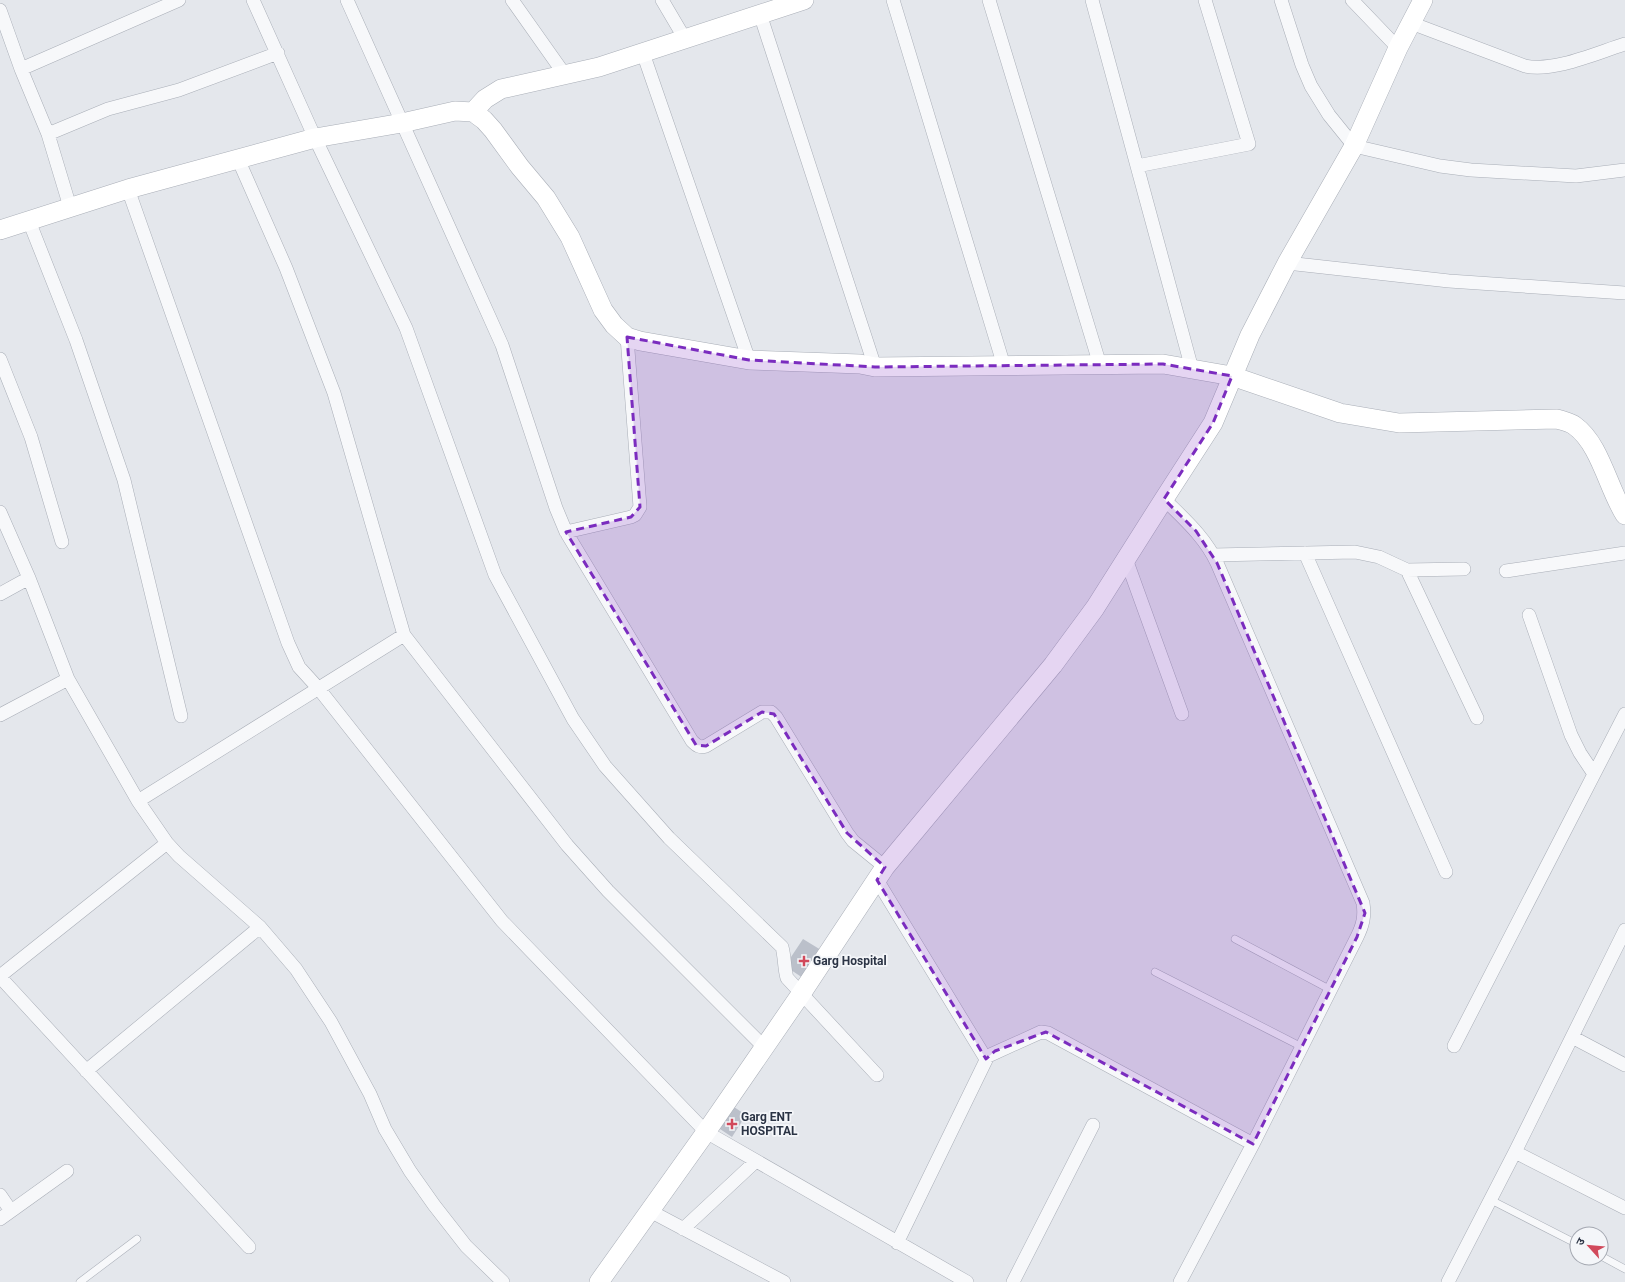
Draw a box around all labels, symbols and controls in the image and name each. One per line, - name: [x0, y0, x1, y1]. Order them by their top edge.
- place label: Garg Hospital: [813, 954, 887, 968]
- marker: Garg Hospital: [798, 955, 810, 967]
- place label: Garg ENT HOSPITAL: [741, 1110, 798, 1138]
- marker: Garg ENT HOSPITAL: [726, 1118, 738, 1130]
- north arrow: [1569, 1226, 1609, 1266]
- text: उ: [1573, 1235, 1588, 1248]

